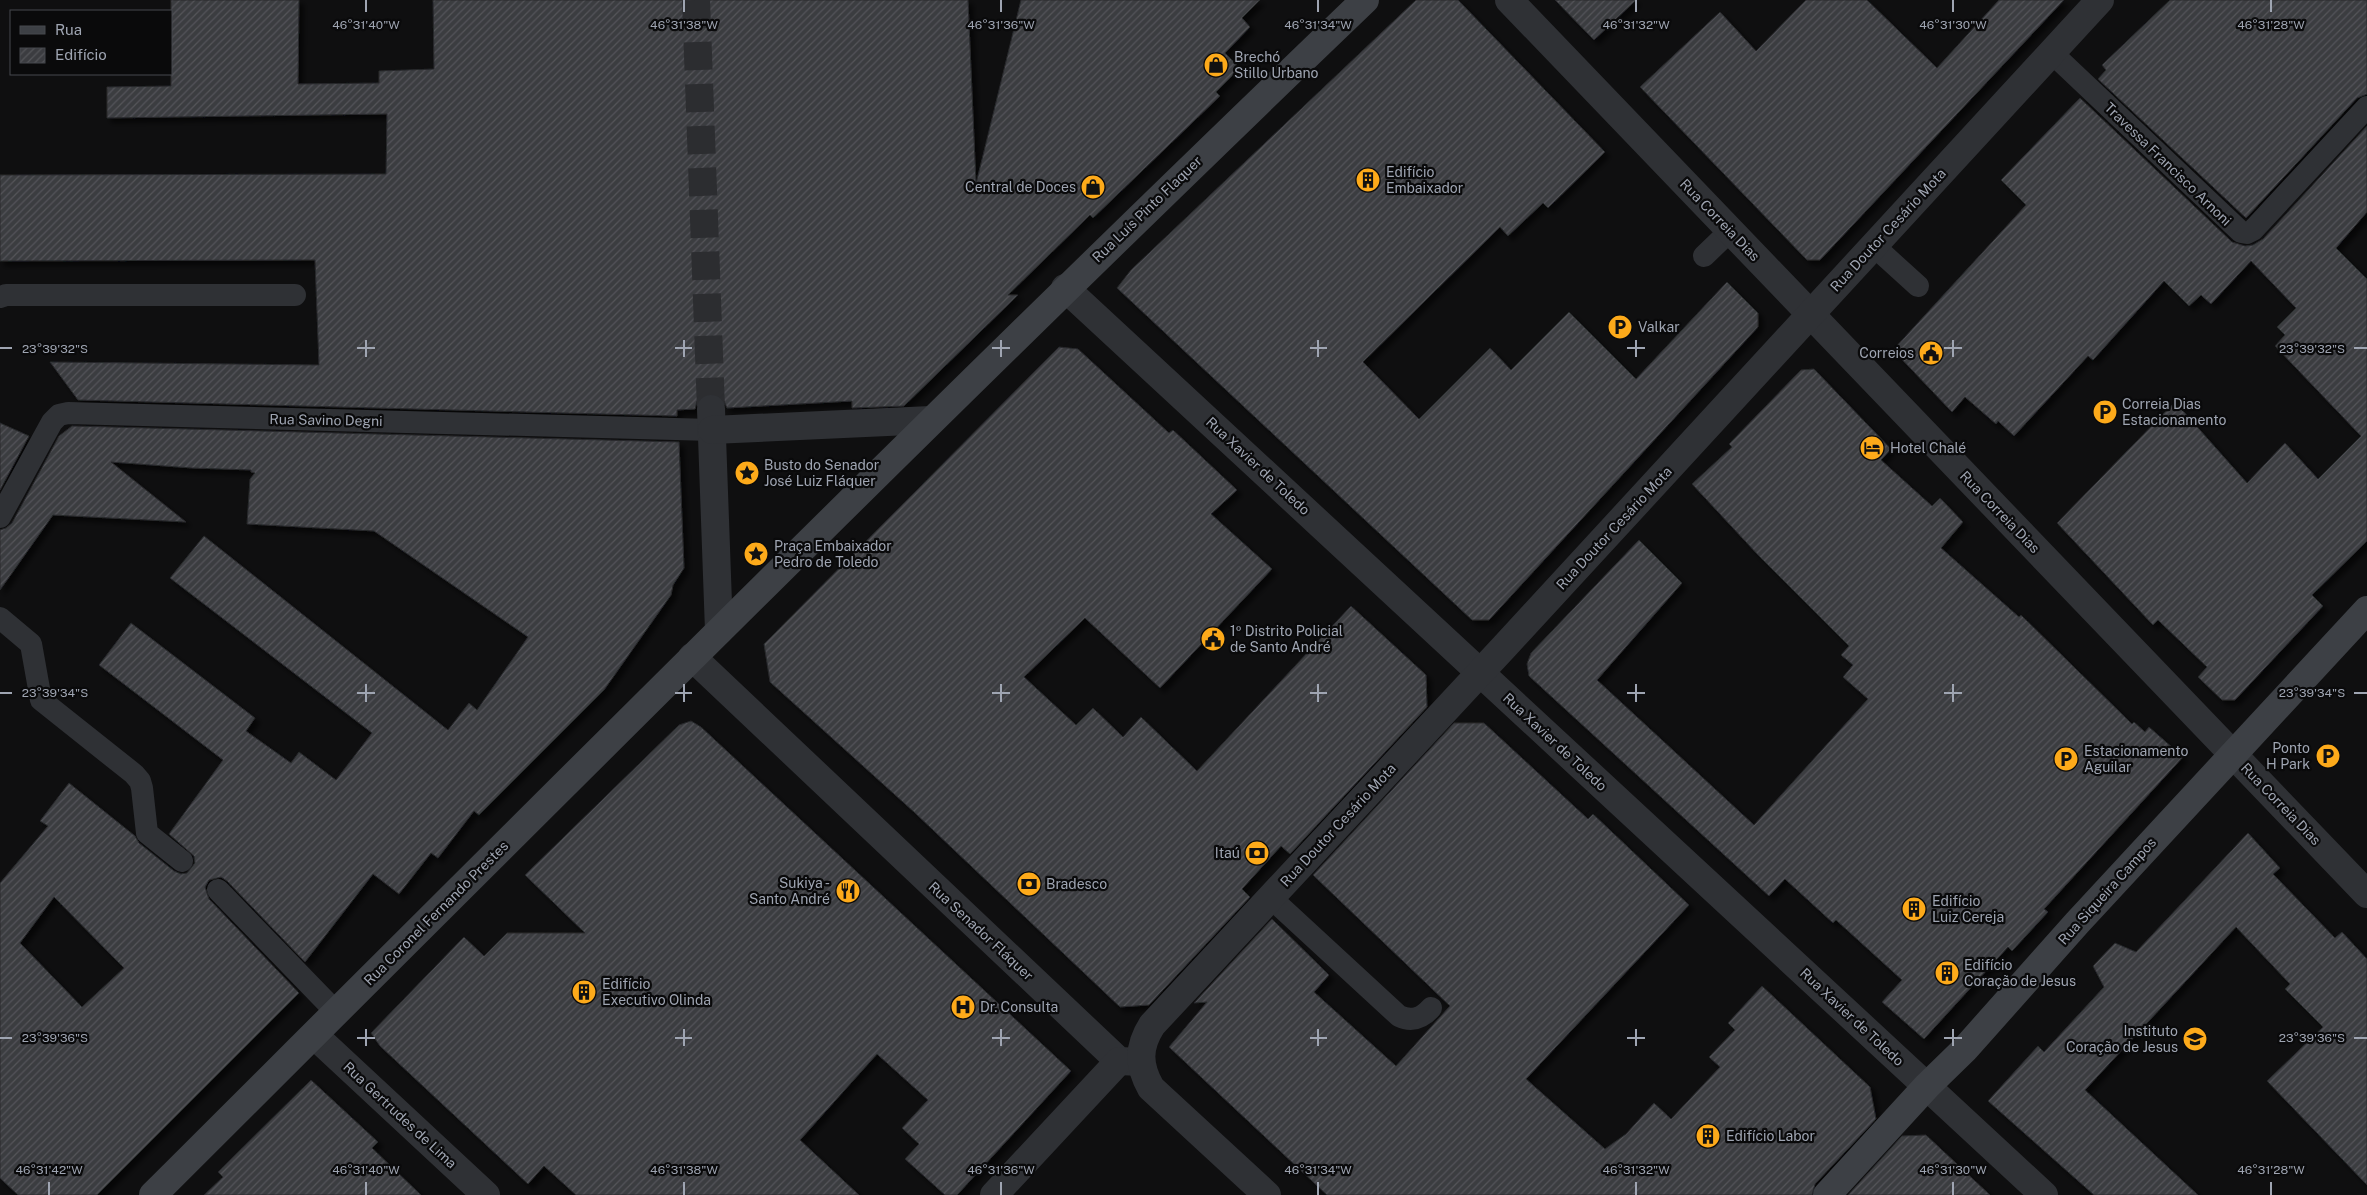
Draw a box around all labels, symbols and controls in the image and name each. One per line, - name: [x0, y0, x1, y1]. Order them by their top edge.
- legend: [10, 10, 172, 75]
- text: 46°31'40"W: [332, 18, 400, 32]
- text: 46°31'38"W: [650, 18, 718, 32]
- text: 46°31'36"W: [967, 18, 1035, 32]
- text: 46°31'34"W: [1284, 18, 1352, 32]
- text: 46°31'32"W: [1602, 18, 1670, 32]
- text: 46°31'30"W: [1919, 18, 1987, 32]
- text: 46°31'28"W: [2237, 18, 2305, 32]
- text: Rua: [55, 21, 82, 38]
- text: Edifício: [55, 46, 107, 63]
- place label: Brechó Stillo Urbano: [1234, 49, 1319, 81]
- shop icon: Brechó Stillo Urbano: [1203, 52, 1229, 78]
- street label: Travessa Francisco Arnoni: [2101, 99, 2235, 229]
- street label: Rua Luís Pinto Flaquer: [1089, 153, 1205, 265]
- place label: Edifício Embaixador: [1386, 164, 1463, 196]
- street label: Rua Doutor Cesário Mota: [1827, 165, 1949, 295]
- building icon: Edifício Embaixador: [1355, 167, 1381, 193]
- shop icon: Central de Doces: [1080, 174, 1106, 200]
- street label: Rua Correia Dias: [1677, 176, 1763, 264]
- place label: Central de Doces: [965, 179, 1076, 195]
- parking icon: Valkar: [1607, 314, 1633, 340]
- place label: Valkar: [1638, 319, 1680, 335]
- public building icon: Correios: [1918, 340, 1944, 366]
- text: 23°39'32"S: [22, 342, 88, 356]
- text: 23°39'32"S: [2279, 342, 2345, 356]
- place label: Correios: [1859, 345, 1914, 361]
- place label: Correia Dias Estacionamento: [2122, 396, 2226, 428]
- parking icon: Correia Dias Estacionamento: [2092, 399, 2118, 425]
- street label: Rua Savino Degni: [269, 411, 383, 429]
- street label: Rua Xavier de Toledo: [1203, 414, 1313, 518]
- hotel icon: Hotel Chalé: [1859, 435, 1885, 461]
- place label: Hotel Chalé: [1890, 440, 1966, 456]
- place label: Busto do Senador José Luiz Fláquer: [764, 457, 879, 489]
- place icon: Busto do Senador José Luiz Fláquer: [734, 460, 760, 486]
- street label: Rua Doutor Cesário Mota: [1553, 463, 1675, 593]
- street label: Rua Correia Dias: [1957, 468, 2043, 556]
- place label: Praça Embaixador Pedro de Toledo: [774, 538, 892, 570]
- place icon: Praça Embaixador Pedro de Toledo: [743, 541, 769, 567]
- place label: 1º Distrito Policial de Santo André: [1230, 623, 1343, 655]
- public building icon: 1º Distrito Policial de Santo André: [1200, 626, 1226, 652]
- text: 23°39'34"S: [22, 686, 88, 700]
- text: 23°39'34"S: [2279, 686, 2345, 700]
- street label: Rua Xavier de Toledo: [1500, 690, 1610, 794]
- place label: Ponto H Park: [2266, 740, 2310, 772]
- place label: Estacionamento Aguilar: [2084, 743, 2188, 775]
- parking icon: Ponto H Park: [2315, 743, 2341, 769]
- parking icon: Estacionamento Aguilar: [2053, 746, 2079, 772]
- street label: Rua Doutor Cesário Mota: [1277, 760, 1399, 890]
- street label: Rua Correia Dias: [2238, 760, 2324, 848]
- street label: Rua Siqueira Campos: [2055, 834, 2159, 948]
- street label: Rua Coronel Fernando Prestes: [361, 838, 511, 988]
- bank icon: Itaú: [1244, 840, 1270, 866]
- place label: Itaú: [1215, 845, 1240, 861]
- bank icon: Bradesco: [1016, 871, 1042, 897]
- place label: Sukiya - Santo André: [749, 875, 830, 907]
- place label: Bradesco: [1046, 876, 1107, 892]
- restaurant icon: Sukiya - Santo André: [835, 878, 861, 904]
- street label: Rua Senador Fláquer: [925, 878, 1037, 984]
- place label: Edifício Luiz Cereja: [1932, 893, 2004, 925]
- building icon: Edifício Luiz Cereja: [1901, 896, 1927, 922]
- place label: Edifício Coração de Jesus: [1964, 957, 2076, 989]
- building icon: Edifício Coração de Jesus: [1934, 960, 1960, 986]
- street label: Rua Xavier de Toledo: [1797, 965, 1907, 1069]
- place label: Edifício Executivo Olinda: [602, 976, 711, 1008]
- building icon: Edifício Executivo Olinda: [571, 979, 597, 1005]
- hospital icon: Dr. Consulta: [950, 994, 976, 1020]
- place label: Dr. Consulta: [980, 999, 1058, 1015]
- place label: Instituto Coração de Jesus: [2066, 1023, 2178, 1055]
- school or university icon: Instituto Coração de Jesus: [2182, 1026, 2208, 1052]
- text: 23°39'36"S: [22, 1031, 88, 1045]
- text: 23°39'36"S: [2279, 1031, 2345, 1045]
- street label: Rua Gertrudes de Lima: [340, 1058, 460, 1172]
- building icon: Edifício Labor: [1695, 1123, 1721, 1149]
- place label: Edifício Labor: [1726, 1128, 1815, 1144]
- text: 46°31'42"W: [15, 1163, 83, 1177]
- text: 46°31'40"W: [332, 1163, 400, 1177]
- text: 46°31'38"W: [650, 1163, 718, 1177]
- text: 46°31'36"W: [967, 1163, 1035, 1177]
- text: 46°31'34"W: [1284, 1163, 1352, 1177]
- text: 46°31'32"W: [1602, 1163, 1670, 1177]
- text: 46°31'30"W: [1919, 1163, 1987, 1177]
- text: 46°31'28"W: [2237, 1163, 2305, 1177]

